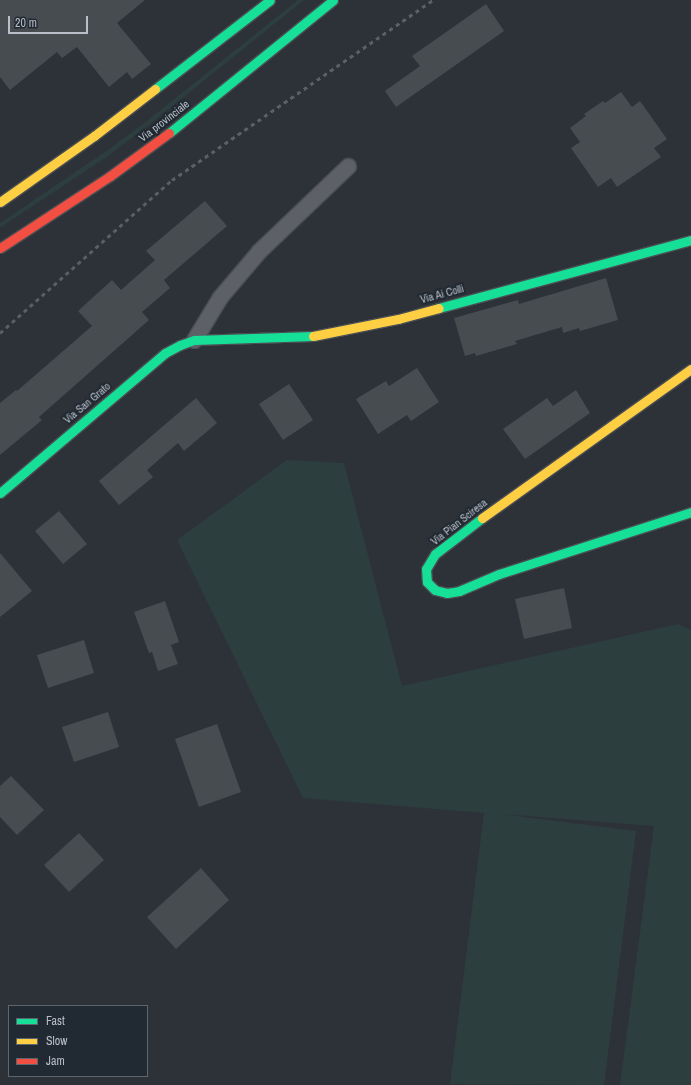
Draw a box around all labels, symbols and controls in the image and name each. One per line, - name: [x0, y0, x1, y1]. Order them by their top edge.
- scale bar: [10, 8, 90, 34]
- text: 20 m: [15, 15, 37, 31]
- street label: Via provinciale: [136, 97, 192, 145]
- street label: Via Ai Colli: [419, 282, 465, 306]
- street label: Via San Grato: [61, 380, 113, 426]
- street label: Via Pian Sciresa: [428, 496, 490, 548]
- legend: [8, 1005, 148, 1077]
- text: Fast: [46, 1013, 65, 1029]
- text: Slow: [46, 1033, 67, 1049]
- text: Jam: [46, 1053, 65, 1069]

